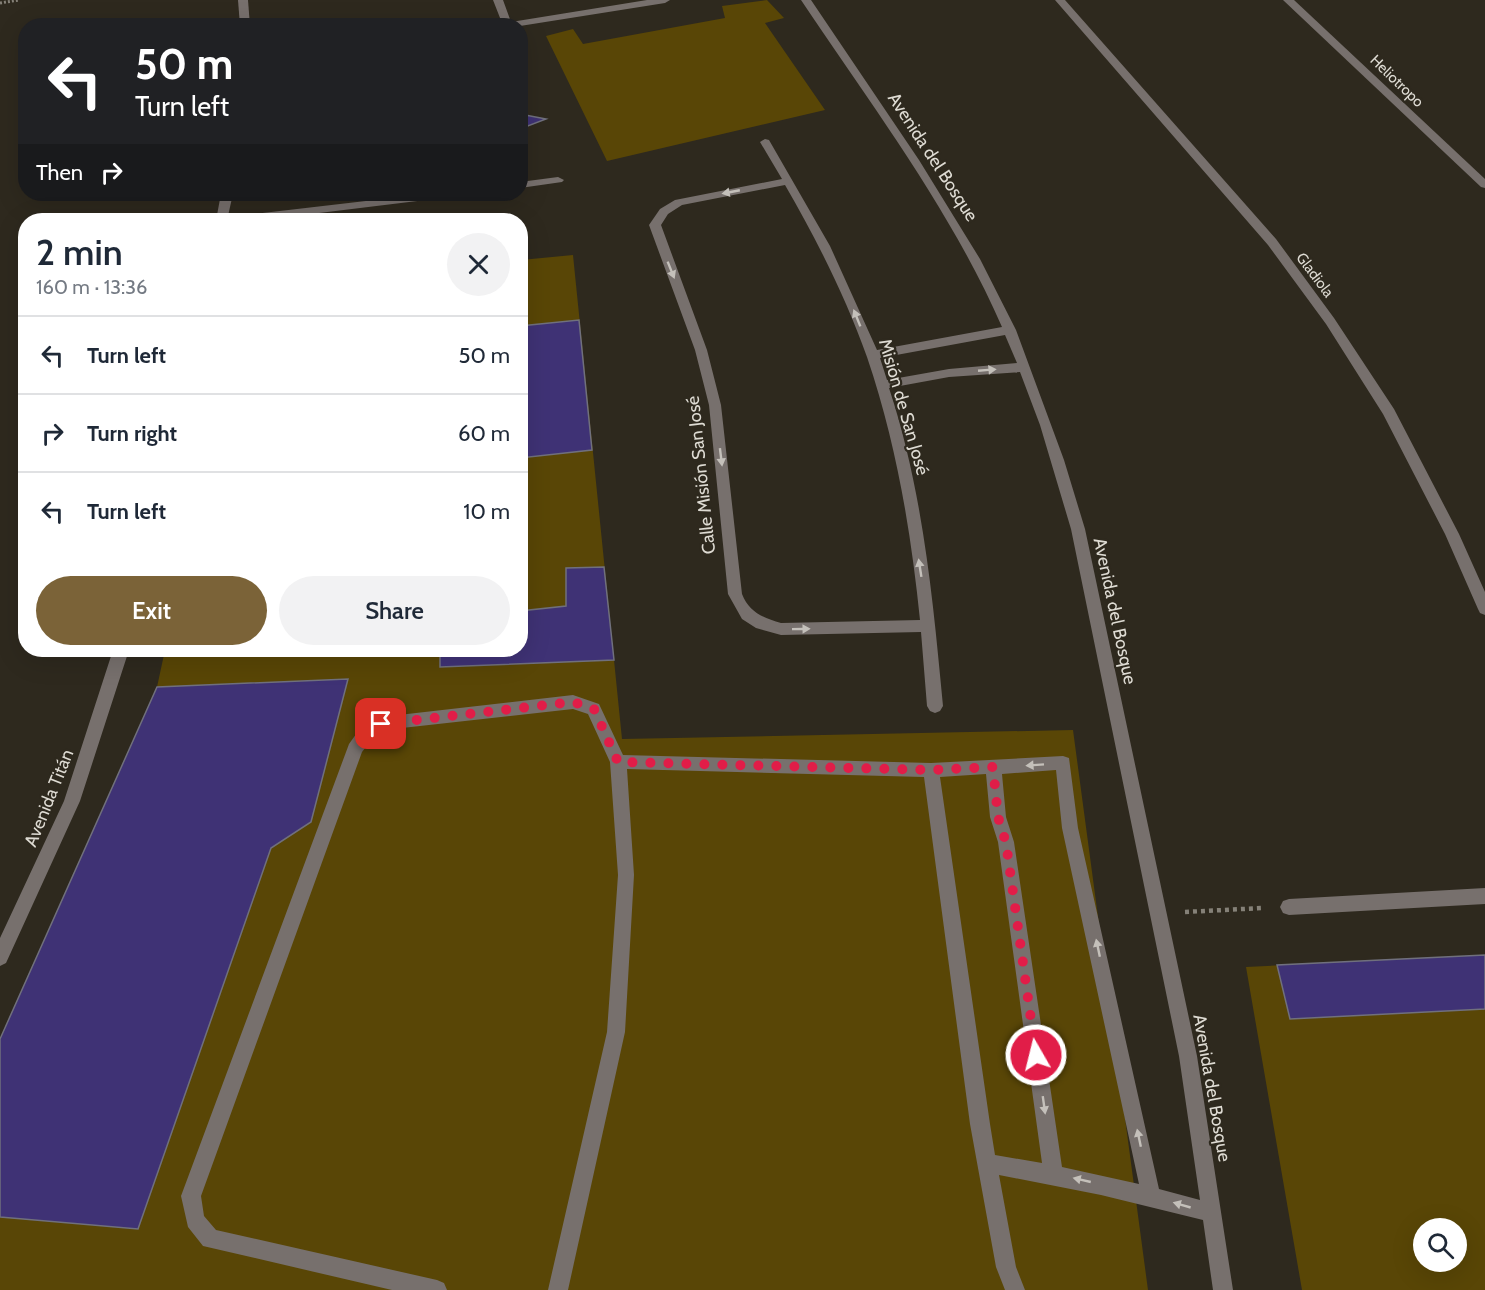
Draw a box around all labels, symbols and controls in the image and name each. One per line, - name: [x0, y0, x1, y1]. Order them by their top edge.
- text: 50 m: [135, 38, 233, 90]
- icon: left: [36, 42, 114, 120]
- street label: Heliotropo: [1367, 51, 1427, 111]
- street label: Avenida del Bosque: [883, 88, 983, 226]
- text: Turn left: [135, 90, 229, 123]
- icon: right: [95, 156, 128, 189]
- text: Then: [36, 159, 83, 186]
- one-way arrow: [722, 188, 741, 197]
- text: 2 min: [36, 230, 123, 274]
- button: close: [447, 233, 510, 296]
- street label: Gladiola: [1292, 249, 1338, 302]
- one-way arrow: [666, 261, 676, 279]
- text: 160 m · 13:36: [36, 275, 147, 299]
- one-way arrow: [852, 309, 862, 327]
- street label: Misión de San José: [874, 336, 934, 478]
- icon: left: [36, 339, 69, 372]
- text: Turn left: [87, 342, 166, 369]
- text: 50 m: [458, 342, 510, 369]
- one-way arrow: [978, 365, 997, 375]
- street label: Calle Misión San José: [682, 395, 720, 555]
- icon: right: [36, 417, 69, 450]
- text: Turn right: [87, 420, 177, 447]
- text: 60 m: [458, 420, 510, 447]
- one-way arrow: [717, 448, 726, 467]
- icon: left: [36, 495, 69, 528]
- text: Turn left: [87, 498, 166, 525]
- text: 10 m: [463, 498, 510, 525]
- street label: Avenida del Bosque: [1089, 536, 1141, 686]
- one-way arrow: [915, 558, 924, 577]
- button: Exit: [36, 576, 267, 645]
- button: Share: [279, 576, 510, 645]
- one-way arrow: [791, 624, 810, 633]
- pin: [355, 698, 406, 749]
- icon: arrive: [364, 707, 397, 740]
- street label: Avenida Titán: [20, 746, 78, 850]
- one-way arrow: [1026, 761, 1045, 770]
- one-way arrow: [1093, 938, 1102, 957]
- street label: Avenida del Bosque: [1188, 1013, 1236, 1163]
- position arrow: [1004, 1023, 1068, 1087]
- one-way arrow: [1039, 1096, 1048, 1115]
- one-way arrow: [1134, 1129, 1143, 1148]
- one-way arrow: [1072, 1175, 1091, 1184]
- one-way arrow: [1173, 1200, 1191, 1209]
- map controls: [1413, 1218, 1467, 1272]
- button: search: [1413, 1218, 1467, 1272]

